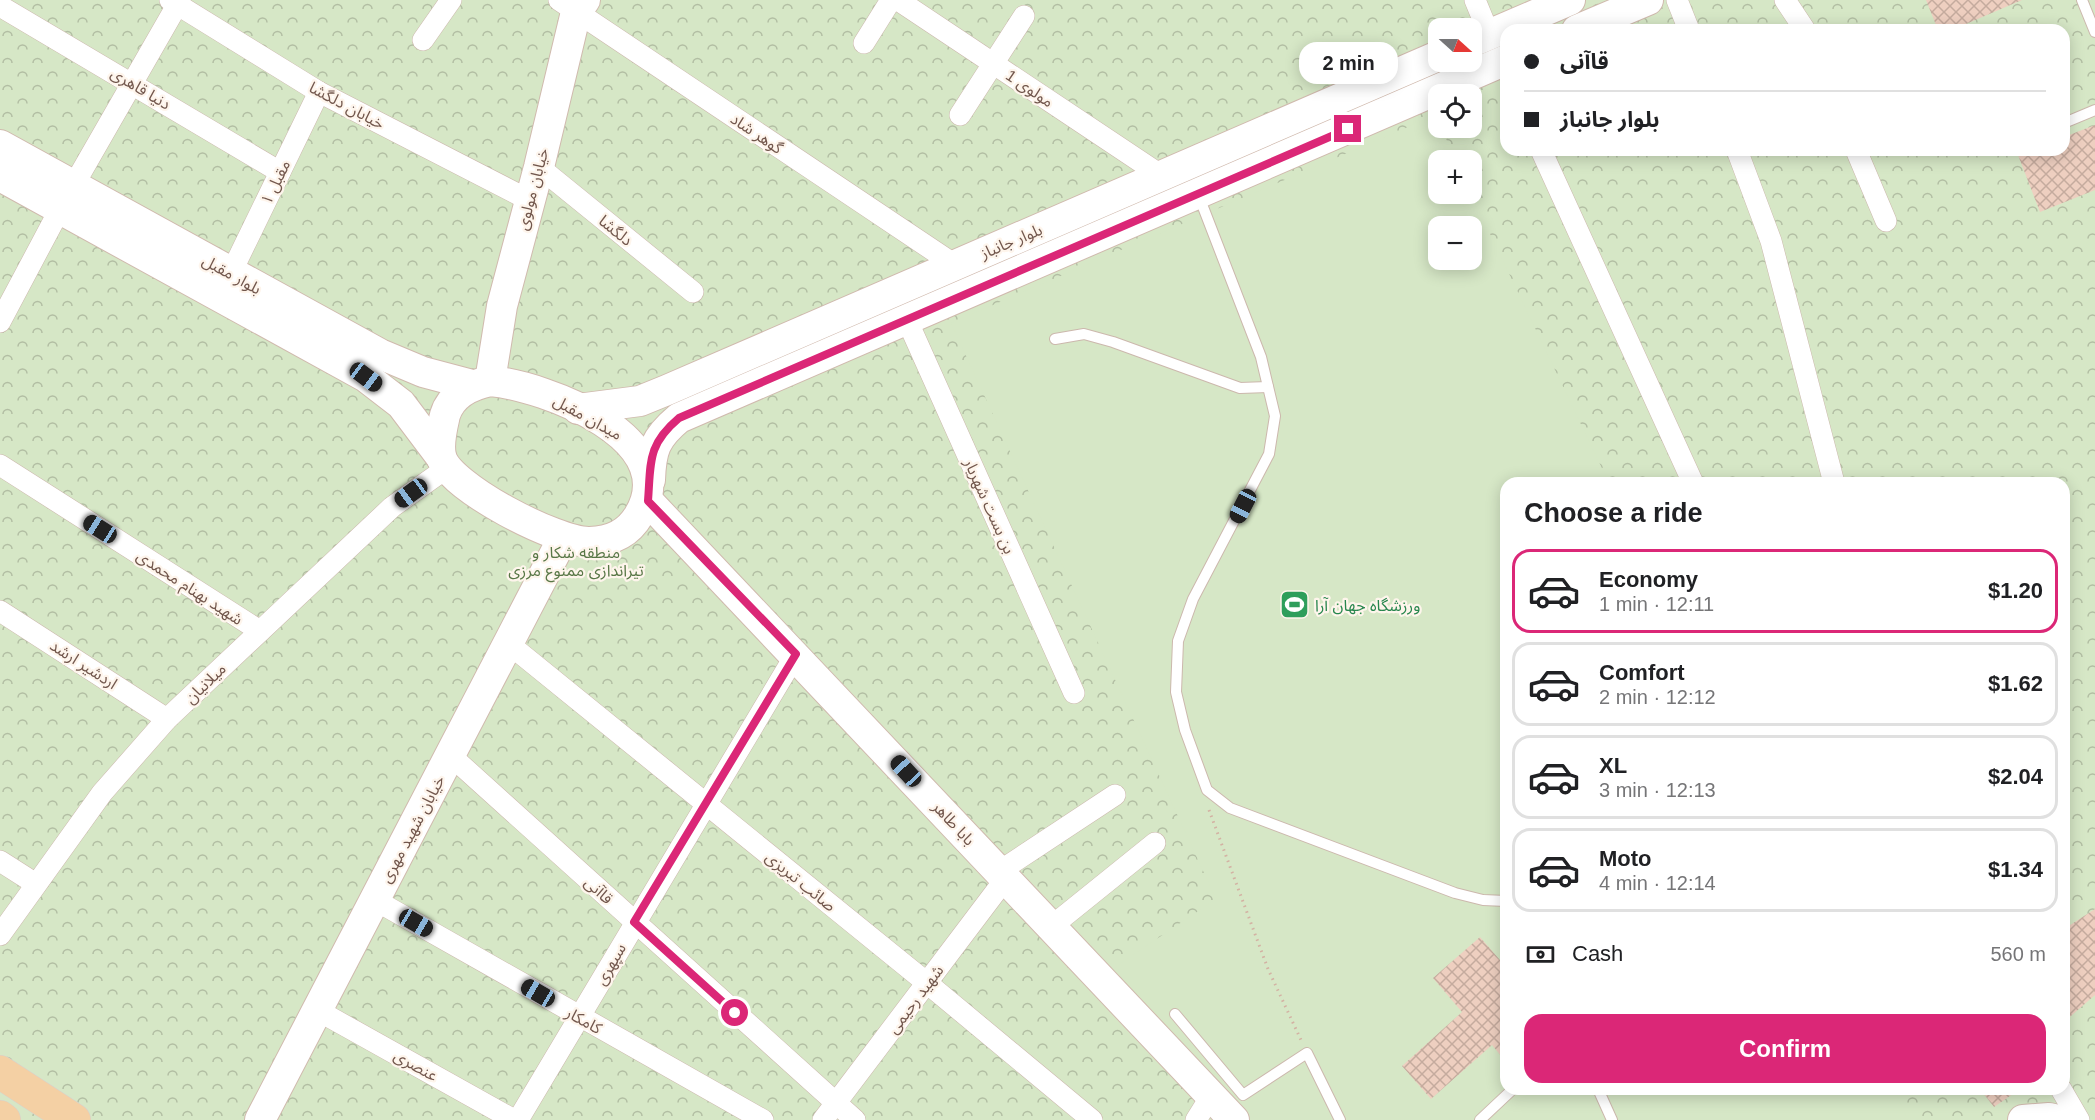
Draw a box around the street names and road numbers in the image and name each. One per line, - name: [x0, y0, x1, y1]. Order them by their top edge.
- street label: دنیا قاهری: [107, 64, 174, 114]
- street label: مولوی 1: [1002, 66, 1057, 111]
- street label: خیابان دلگشا: [306, 79, 387, 133]
- street label: گوهر شاد: [727, 110, 786, 158]
- street label: خیابان مولوی: [513, 146, 553, 232]
- street label: مقبل ۱: [257, 157, 294, 208]
- street label: دلگشا: [595, 212, 636, 249]
- street label: بلوار جانباز: [977, 221, 1045, 263]
- street label: بلوار مقبل: [199, 251, 264, 298]
- street label: میدان مقبل: [550, 392, 625, 444]
- street label: بن بست شهریار: [960, 455, 1018, 557]
- street label: شهید بهنام محمدی: [131, 547, 246, 631]
- street label: اردشیر ارشد: [47, 636, 120, 693]
- street label: میلانیان: [182, 660, 230, 708]
- street label: خیابان شهید مهری: [377, 773, 449, 886]
- street label: بابا طاهر: [928, 797, 978, 849]
- street label: صائب تبریزی: [762, 848, 839, 915]
- street label: قاآنی: [581, 873, 616, 908]
- street label: سپهری: [592, 940, 631, 989]
- street label: شهید رحیمی: [884, 962, 947, 1037]
- street label: کامکار: [562, 1003, 605, 1038]
- street label: عنصری: [391, 1047, 441, 1085]

